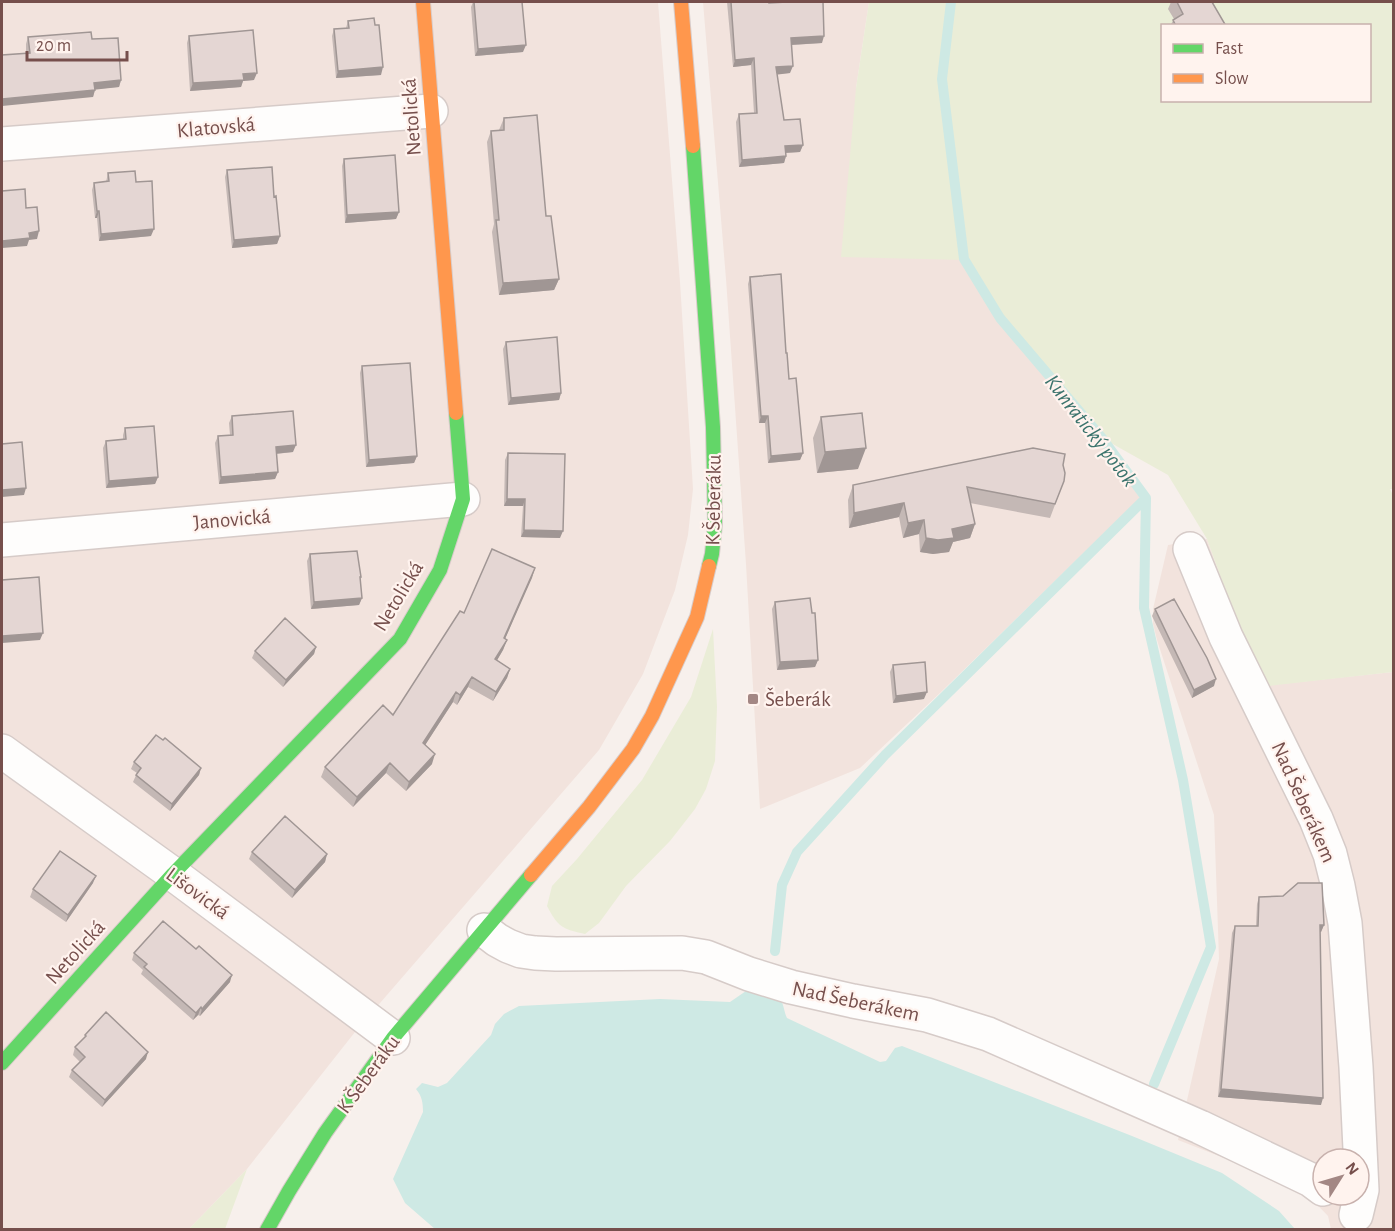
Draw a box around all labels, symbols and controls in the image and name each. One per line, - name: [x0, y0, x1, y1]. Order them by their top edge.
- scale bar: [27, 24, 128, 62]
- legend: [1161, 24, 1371, 102]
- text: 20 m: [36, 37, 71, 55]
- text: Fast: [1215, 40, 1243, 58]
- text: Slow: [1215, 70, 1248, 88]
- street label: Netolická: [398, 77, 425, 156]
- street label: Klatovská: [176, 114, 256, 141]
- water label: Kunratický potok: [1040, 371, 1142, 491]
- street label: K Šeberáku: [700, 454, 725, 546]
- street label: Janovická: [193, 506, 272, 533]
- street label: Netolická: [369, 557, 428, 635]
- place label: Šeberák: [765, 687, 831, 710]
- marker: Šeberák: [746, 692, 760, 706]
- street label: Nad Šeberákem: [1268, 738, 1341, 866]
- street label: Lišovická: [162, 864, 233, 923]
- street label: Netolická: [42, 916, 109, 988]
- street label: Nad Šeberákem: [790, 976, 922, 1025]
- street label: K Šeberáku: [331, 1030, 404, 1117]
- north arrow: [1311, 1147, 1371, 1207]
- text: N: [1342, 1159, 1362, 1178]

